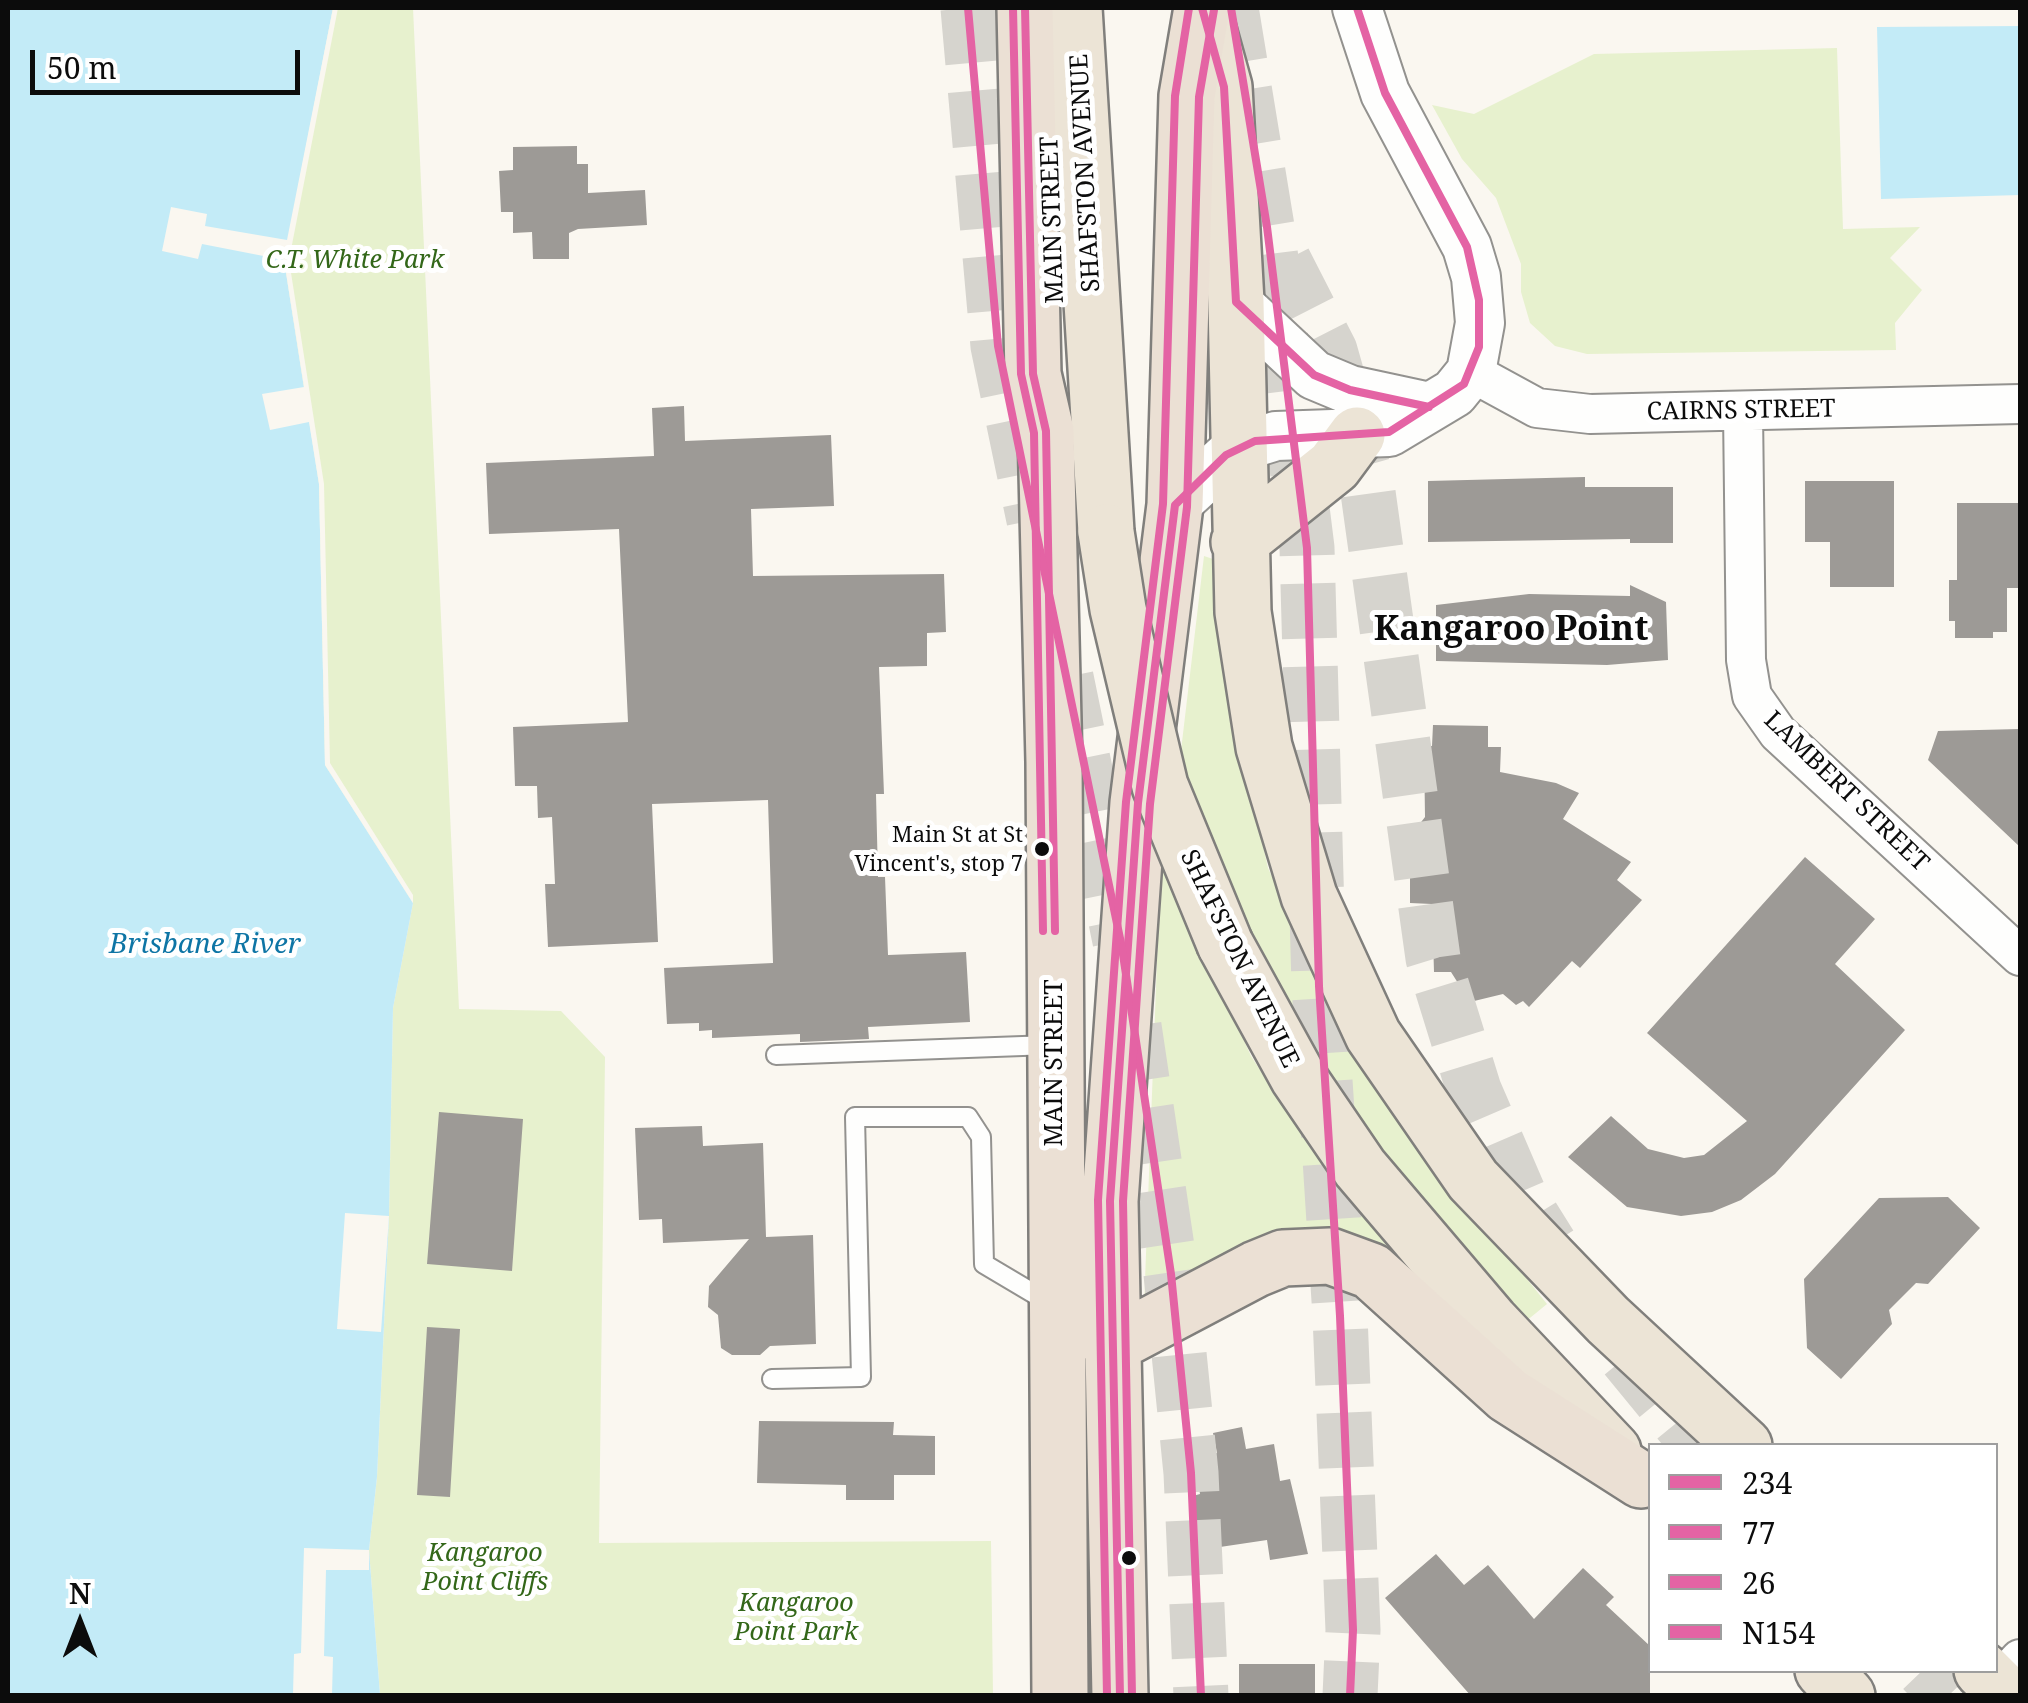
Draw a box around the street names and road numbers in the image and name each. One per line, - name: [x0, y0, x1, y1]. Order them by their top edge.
- street label: SHAFSTON AVENUE: [1065, 53, 1107, 293]
- street label: MAIN STREET: [1035, 136, 1071, 304]
- street label: CAIRNS STREET: [1646, 394, 1836, 428]
- street label: LAMBERT STREET: [1757, 706, 1935, 878]
- street label: SHAFSTON AVENUE: [1173, 845, 1305, 1073]
- street label: MAIN STREET: [1040, 979, 1070, 1147]

